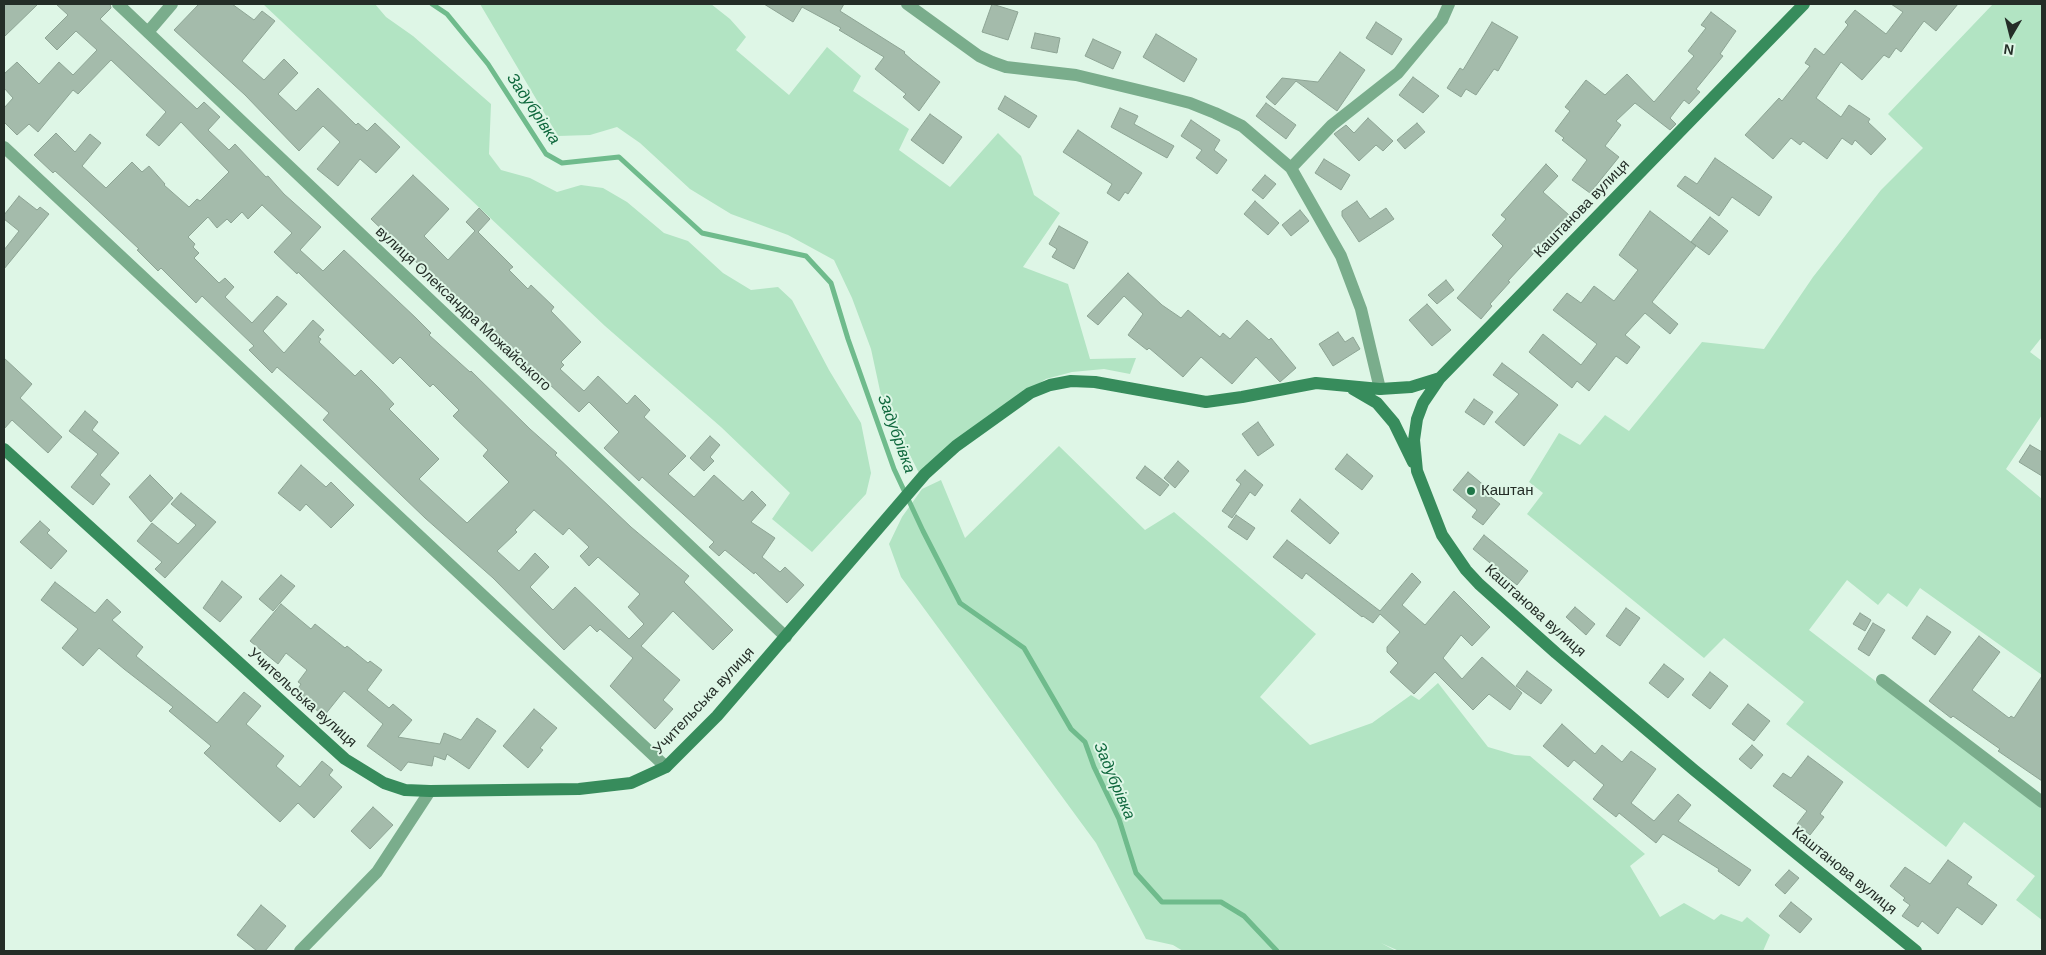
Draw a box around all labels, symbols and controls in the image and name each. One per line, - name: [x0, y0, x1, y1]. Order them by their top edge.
- north arrow: [1986, 10, 2036, 60]
- text: N: [2003, 41, 2015, 58]
- water label: Задубрівка: [502, 70, 564, 148]
- street label: Каштанова вулиця: [1530, 156, 1634, 262]
- street label: вулиця Олександра Можайського: [372, 223, 554, 395]
- water label: Задубрівка: [873, 392, 919, 476]
- place label: Каштан: [1481, 482, 1533, 500]
- marker: Каштан: [1465, 485, 1477, 497]
- street label: Каштанова вулиця: [1481, 561, 1589, 661]
- street label: Учительська вулиця: [244, 644, 360, 752]
- street label: Учительська вулиця: [650, 644, 758, 758]
- water label: Задубрівка: [1089, 740, 1139, 822]
- street label: Каштанова вулиця: [1788, 823, 1900, 919]

